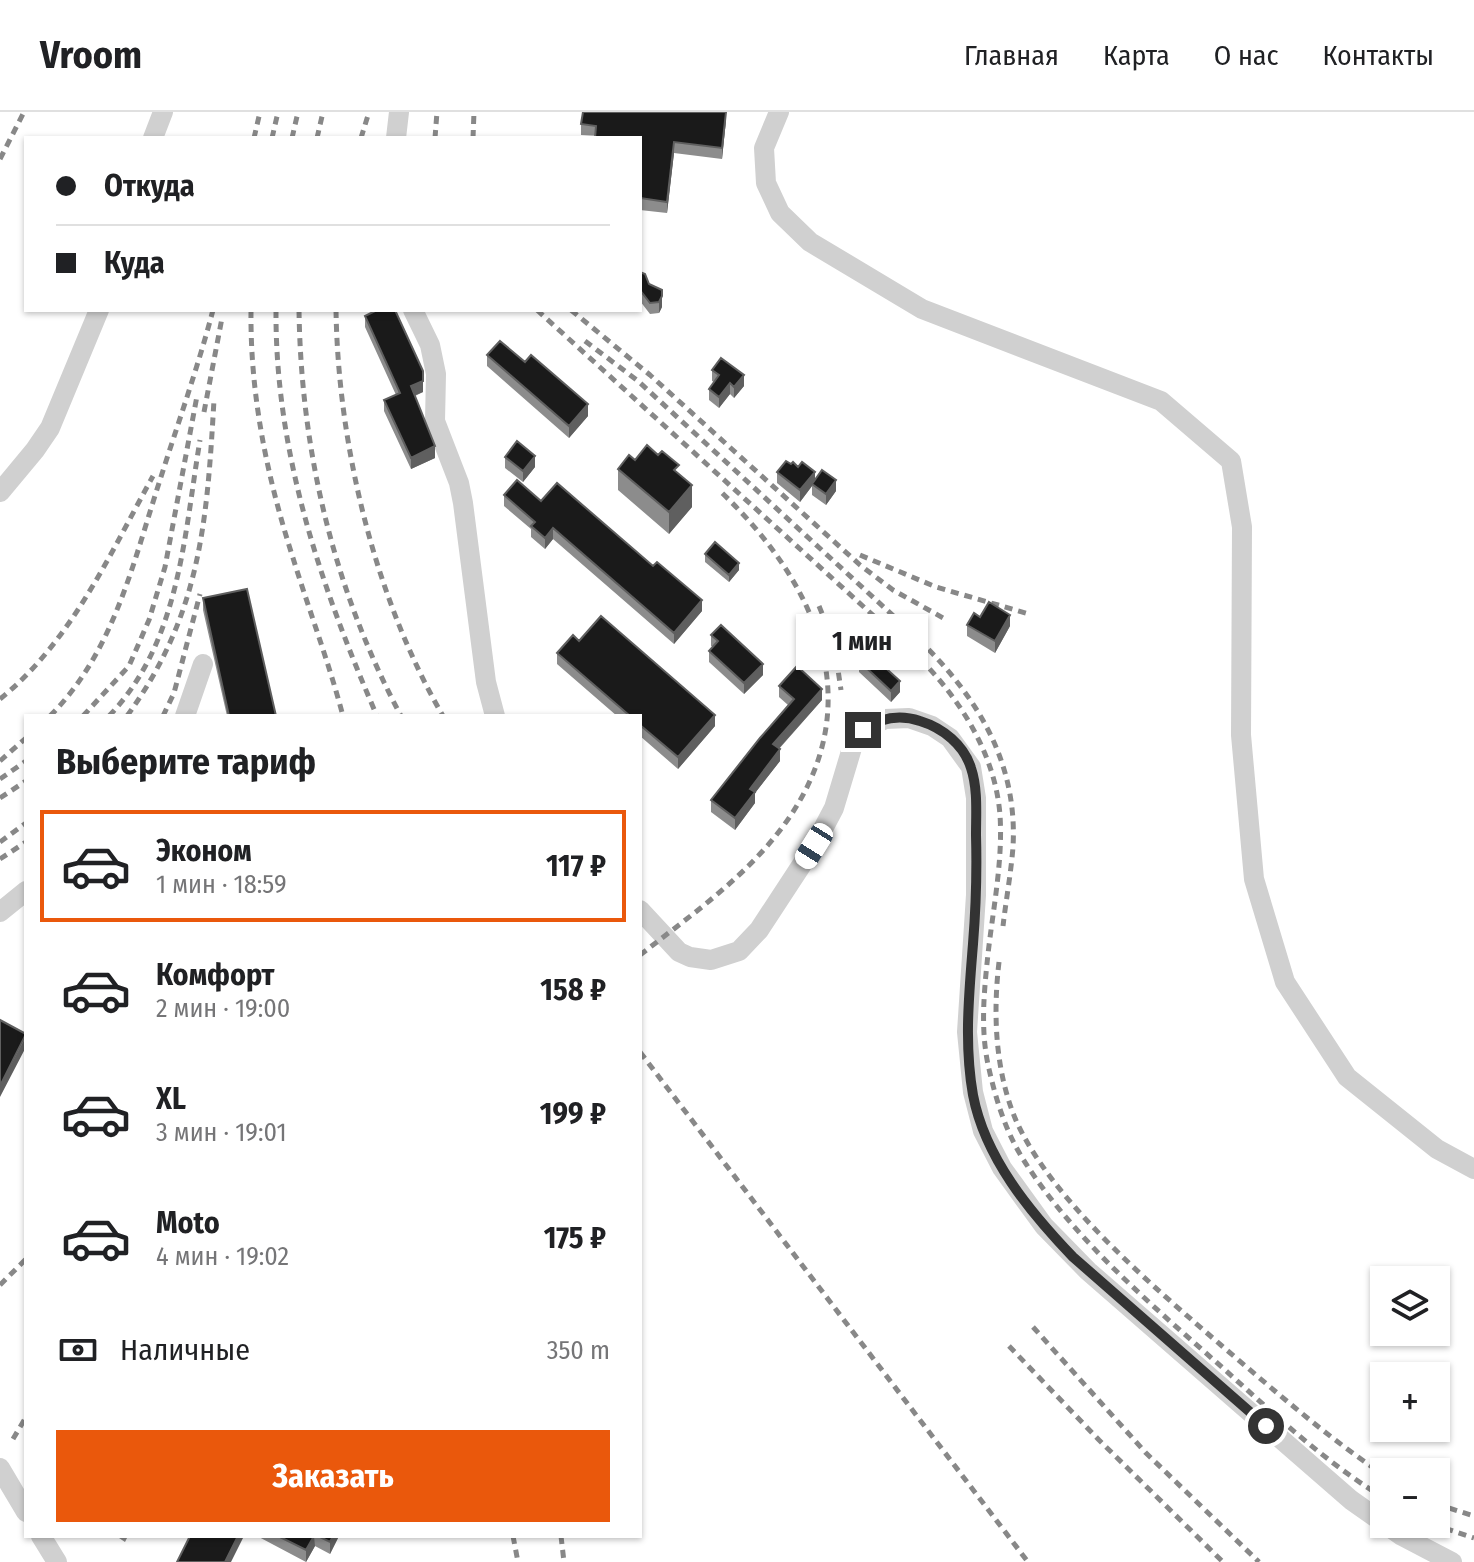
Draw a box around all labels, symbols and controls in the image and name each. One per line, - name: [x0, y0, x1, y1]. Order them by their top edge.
- text: Vroom: [40, 32, 142, 78]
- text: Главная: [964, 39, 1059, 72]
- text: Карта: [1103, 39, 1170, 72]
- text: О нас: [1214, 39, 1279, 72]
- text: Контакты: [1323, 39, 1434, 72]
- text: Откуда: [104, 168, 195, 204]
- text: Куда: [104, 245, 165, 281]
- callout: 1 мин: [797, 614, 929, 670]
- text: 1 мин: [832, 626, 892, 657]
- route end: [845, 712, 881, 748]
- text: Выберите тариф: [56, 740, 316, 784]
- car: [791, 819, 837, 873]
- icon: car: [60, 830, 132, 902]
- text: Эконом: [156, 833, 252, 869]
- text: 117 ₽: [546, 848, 606, 884]
- text: 1 мин · 18:59: [156, 869, 287, 900]
- icon: car: [60, 954, 132, 1026]
- text: Комфорт: [156, 957, 274, 993]
- text: 158 ₽: [540, 972, 606, 1008]
- text: 2 мин · 19:00: [156, 993, 290, 1024]
- icon: car: [60, 1078, 132, 1150]
- text: XL: [156, 1081, 186, 1117]
- text: 199 ₽: [540, 1096, 606, 1132]
- text: 3 мин · 19:01: [156, 1117, 287, 1148]
- icon: car: [60, 1202, 132, 1274]
- text: Moto: [156, 1205, 220, 1241]
- text: 175 ₽: [544, 1220, 606, 1256]
- text: 4 мин · 19:02: [156, 1241, 289, 1272]
- map controls: [1370, 1266, 1450, 1538]
- button: layers: [1370, 1266, 1450, 1346]
- icon: cash: [56, 1328, 100, 1372]
- text: Наличные: [120, 1332, 250, 1368]
- text: 350 m: [547, 1335, 610, 1366]
- button: +: [1370, 1362, 1450, 1442]
- route start: [1248, 1408, 1284, 1444]
- button: Заказать: [56, 1430, 610, 1522]
- button: −: [1370, 1458, 1450, 1538]

